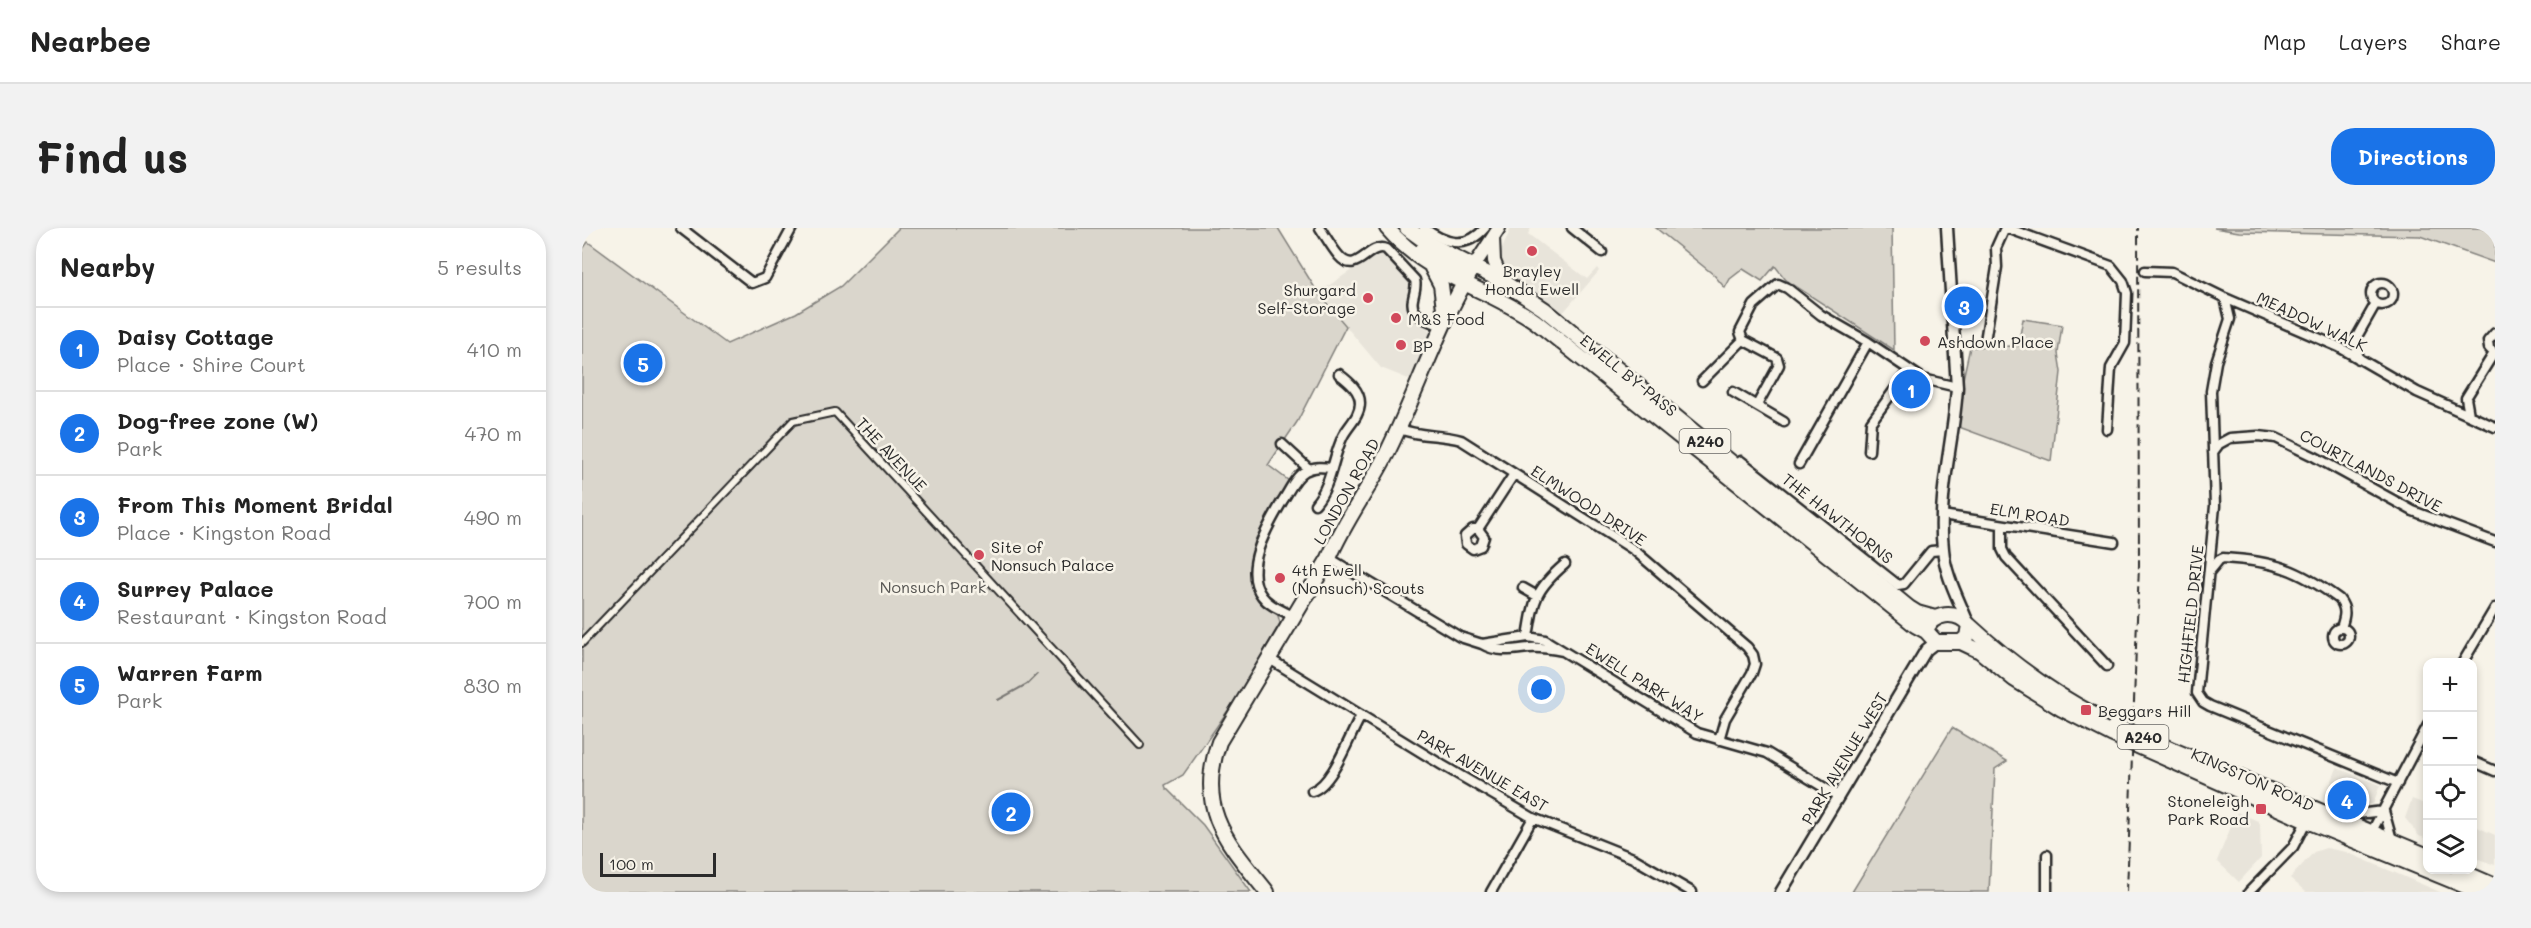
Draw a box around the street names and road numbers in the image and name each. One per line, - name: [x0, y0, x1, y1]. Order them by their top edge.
- street label: MEADOW WALK: [2254, 286, 2371, 356]
- street label: EWELL BY-PASS: [1576, 329, 1682, 421]
- street label: THE AVENUE: [852, 412, 932, 496]
- street label: COURTLANDS DRIVE: [2296, 424, 2446, 516]
- road number: A240: [1680, 429, 1730, 453]
- street label: LONDON ROAD: [1308, 434, 1384, 548]
- street label: ELMWOOD DRIVE: [1527, 460, 1651, 550]
- street label: THE HAWTHORNS: [1778, 468, 1898, 568]
- street label: ELM ROAD: [1989, 497, 2071, 531]
- street label: HIGHFIELD DRIVE: [2172, 544, 2208, 684]
- street label: EWELL PARK WAY: [1582, 637, 1708, 727]
- street label: PARK AVENUE WEST: [1796, 688, 1892, 828]
- street label: PARK AVENUE EAST: [1414, 724, 1552, 816]
- road number: A240: [2118, 725, 2168, 749]
- street label: KINGSTON ROAD: [2188, 742, 2318, 816]

